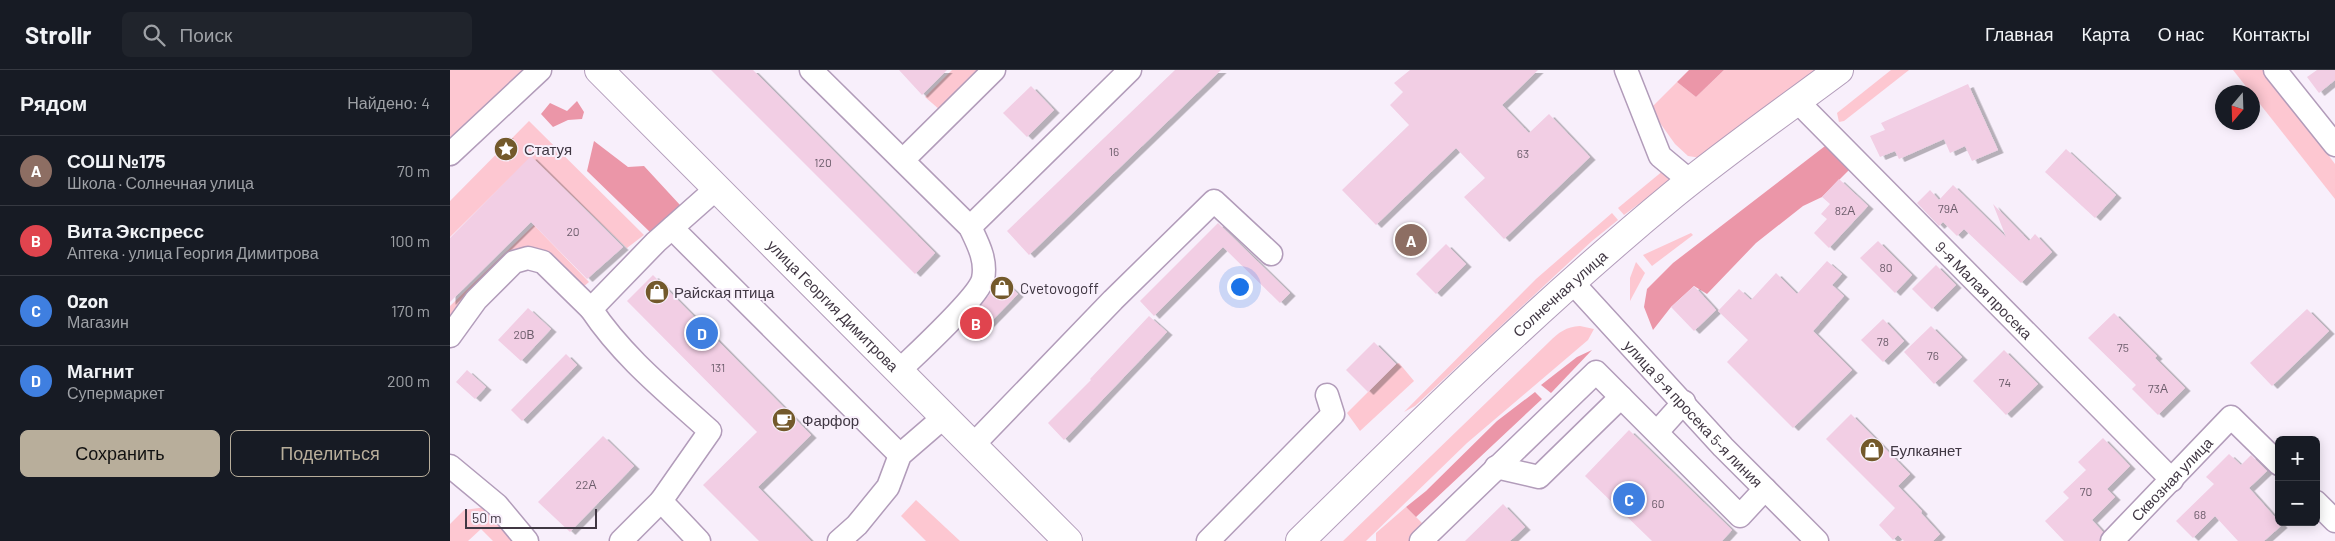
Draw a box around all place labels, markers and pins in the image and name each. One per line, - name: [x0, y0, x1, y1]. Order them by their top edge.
- place icon: Статуя: [493, 136, 519, 162]
- place label: Статуя: [524, 140, 572, 158]
- pin: A: [1395, 221, 1427, 259]
- shop icon: Cvetovogoff: [989, 275, 1015, 301]
- shop icon: Райская птица: [644, 279, 670, 305]
- place label: Cvetovogoff: [1020, 279, 1099, 297]
- place label: Райская птица: [674, 283, 775, 301]
- pin: B: [960, 304, 992, 342]
- pin: D: [686, 314, 718, 352]
- cafe icon: Фарфор: [771, 407, 797, 433]
- place label: Фарфор: [802, 411, 859, 429]
- shop icon: Булкаянет: [1859, 437, 1885, 463]
- place label: Булкаянет: [1890, 441, 1962, 459]
- pin: C: [1613, 480, 1645, 518]

